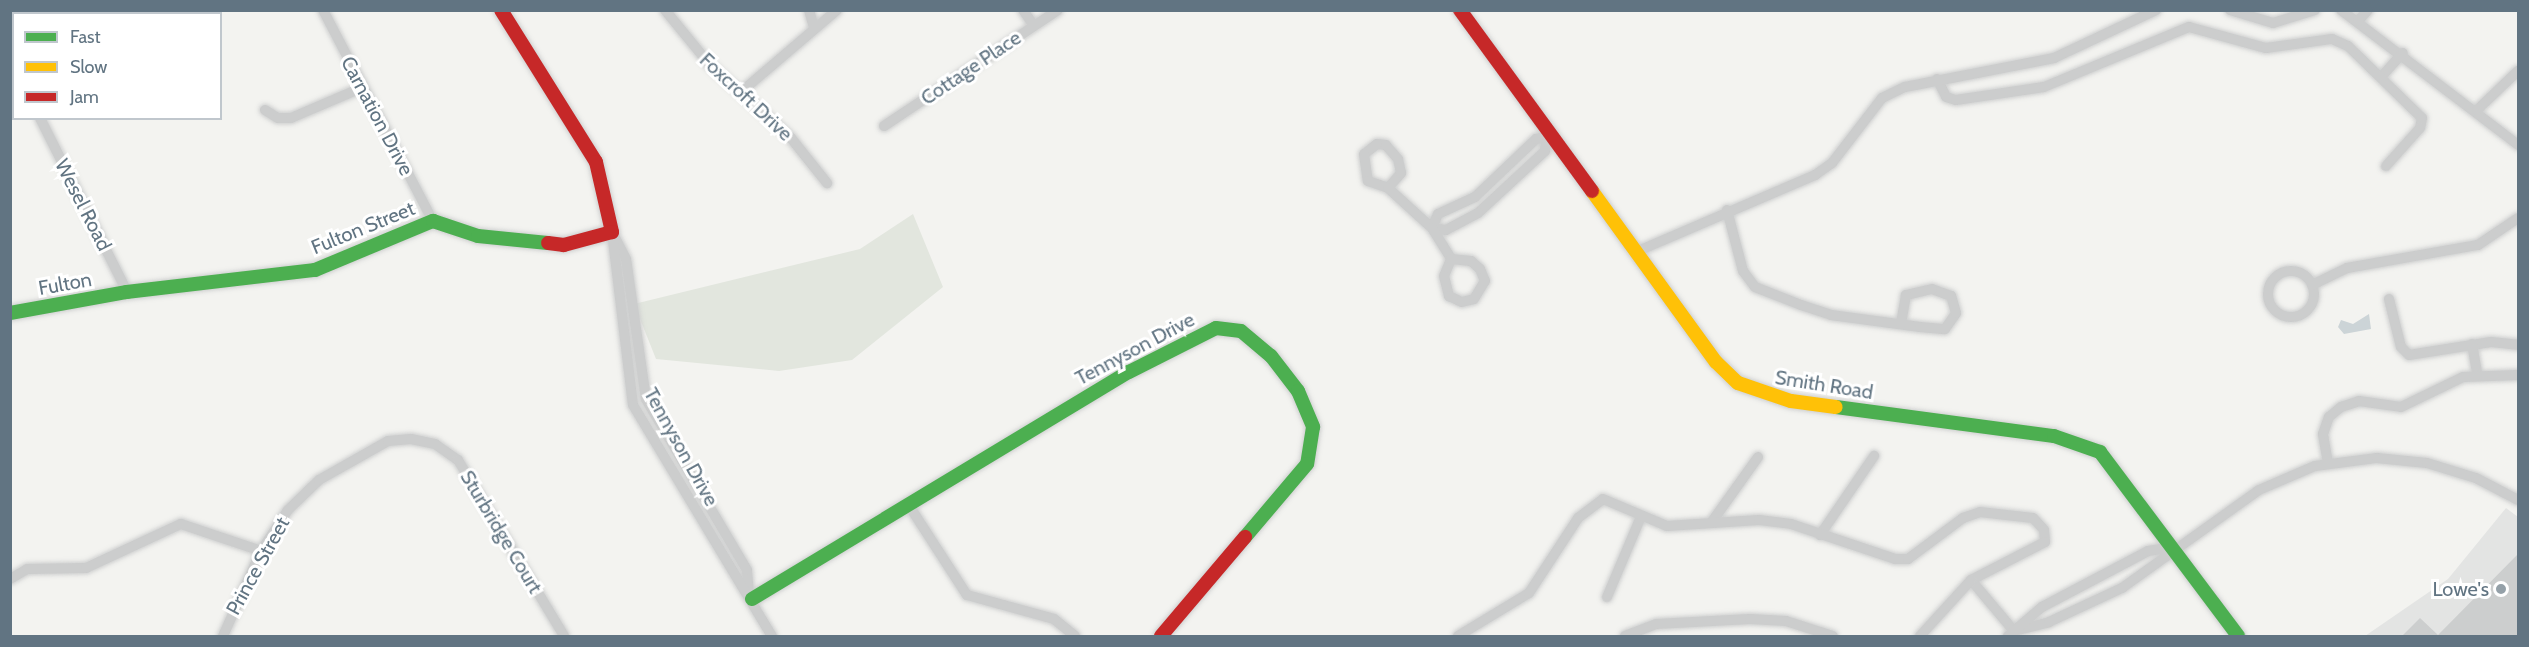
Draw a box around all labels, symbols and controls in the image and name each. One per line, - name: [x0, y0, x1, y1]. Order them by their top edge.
- legend: [12, 12, 222, 120]
- text: Fast: [70, 26, 101, 48]
- street label: Cottage Place: [916, 26, 1026, 110]
- street label: Foxcroft Drive: [695, 48, 797, 146]
- street label: Carnation Drive: [336, 52, 418, 180]
- text: Slow: [70, 56, 107, 78]
- text: Jam: [70, 86, 99, 108]
- street label: Wesel Road: [50, 155, 116, 255]
- street label: Fulton Street: [308, 196, 418, 260]
- street label: Fulton: [37, 268, 93, 300]
- street label: Tennyson Drive: [1071, 308, 1199, 390]
- street label: Smith Road: [1773, 365, 1875, 405]
- street label: Tennyson Drive: [639, 384, 723, 510]
- street label: Sturbridge Court: [455, 466, 547, 598]
- street label: Prince Street: [221, 513, 295, 619]
- place label: Lowe's: [2432, 577, 2489, 601]
- marker: Lowe's: [2494, 582, 2508, 596]

